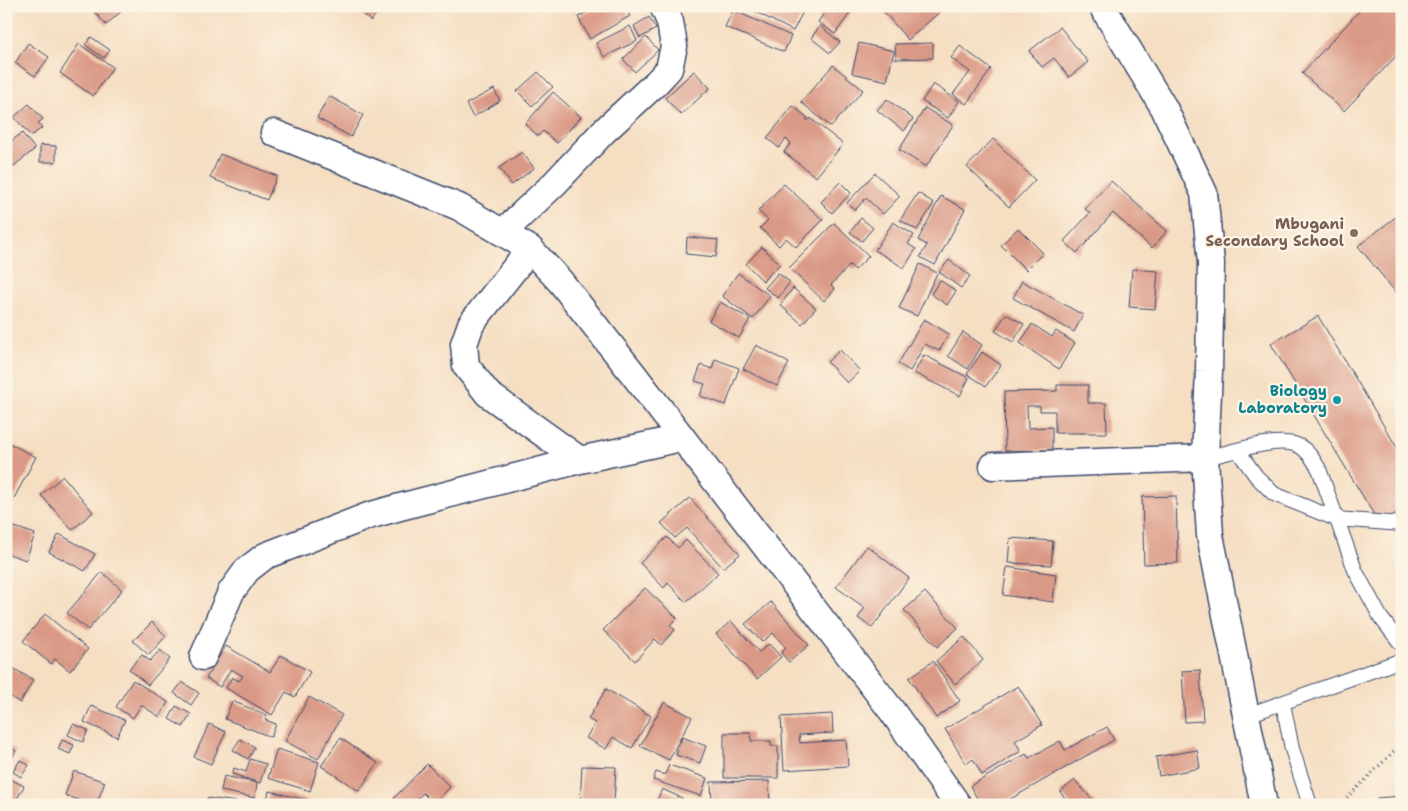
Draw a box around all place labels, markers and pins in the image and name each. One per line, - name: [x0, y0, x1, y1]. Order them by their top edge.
- place label: Mbugani Secondary School: [1205, 214, 1344, 251]
- marker: Mbugani Secondary School: [1348, 227, 1360, 239]
- place label: Biology Laboratory: [1238, 381, 1327, 418]
- marker: Biology Laboratory: [1331, 394, 1343, 406]

